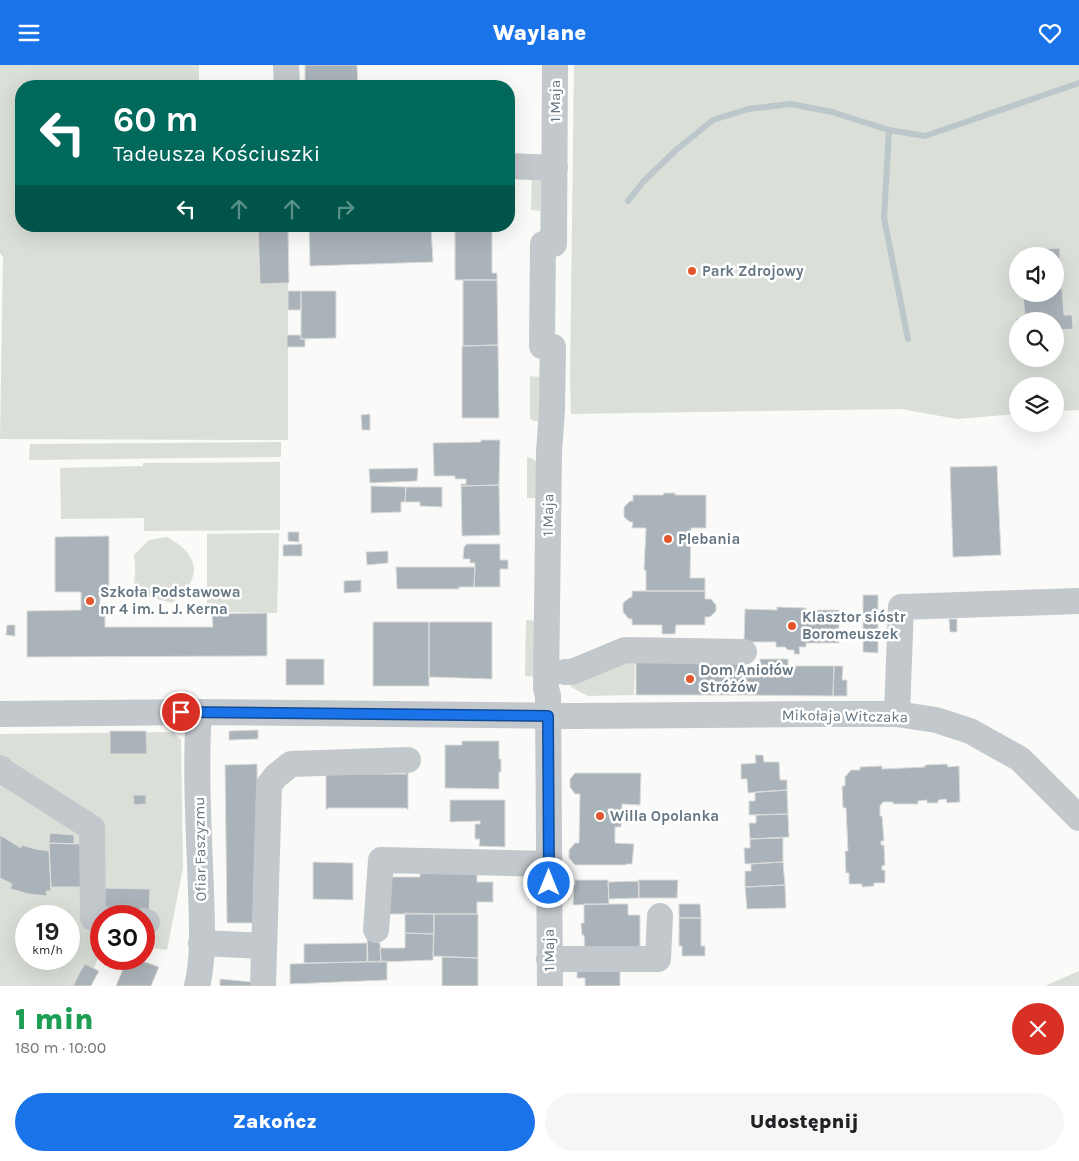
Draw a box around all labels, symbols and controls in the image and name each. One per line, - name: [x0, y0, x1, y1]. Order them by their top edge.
- icon: menu: [15, 19, 43, 47]
- icon: heart: [1036, 19, 1064, 47]
- text: Waylane: [493, 20, 586, 46]
- street label: 1 Maja: [546, 80, 564, 122]
- text: 60 m: [113, 99, 198, 140]
- icon: left: [30, 100, 95, 165]
- text: Tadeusza Kościuszki: [113, 141, 320, 167]
- icon: left: [172, 195, 200, 223]
- icon: ahead: [225, 195, 253, 223]
- icon: ahead: [278, 195, 306, 223]
- icon: right: [331, 195, 359, 223]
- map controls: [1009, 247, 1064, 432]
- button: sound: [1009, 247, 1064, 302]
- place label: Park Zdrojowy: [702, 262, 804, 280]
- marker: Park Zdrojowy: [686, 265, 698, 277]
- button: search: [1009, 312, 1064, 367]
- button: layers: [1009, 377, 1064, 432]
- street label: 1 Maja: [539, 494, 557, 536]
- place label: Plebania: [678, 530, 740, 548]
- marker: Plebania: [662, 533, 674, 545]
- place label: Szkoła Podstawowa nr 4 im. L. J. Kerna: [100, 583, 241, 618]
- marker: Szkoła Podstawowa nr 4 im. L. J. Kerna: [84, 595, 96, 607]
- place label: Klasztor sióstr Boromeuszek: [802, 608, 906, 643]
- marker: Klasztor sióstr Boromeuszek: [786, 620, 798, 632]
- place label: Dom Aniołów Stróżów: [700, 661, 794, 696]
- marker: Dom Aniołów Stróżów: [684, 673, 696, 685]
- pin: [160, 691, 202, 733]
- icon: arrive: [167, 698, 195, 726]
- street label: Mikołaja Witczaka: [782, 706, 908, 726]
- street label: Ofiar Faszyzmu: [190, 797, 210, 901]
- place label: Willa Opolanka: [610, 807, 719, 825]
- marker: Willa Opolanka: [594, 810, 606, 822]
- position arrow: [522, 856, 574, 908]
- speed limit sign: 30: [90, 905, 155, 970]
- text: 19: [35, 917, 60, 946]
- street label: 1 Maja: [540, 929, 558, 971]
- text: km/h: [32, 943, 63, 957]
- text: 1 min: [15, 1001, 94, 1037]
- button: close: [1012, 1003, 1064, 1055]
- text: 180 m · 10:00: [15, 1038, 106, 1057]
- button: Zakończ: [15, 1093, 535, 1151]
- button: Udostępnij: [545, 1093, 1064, 1151]

